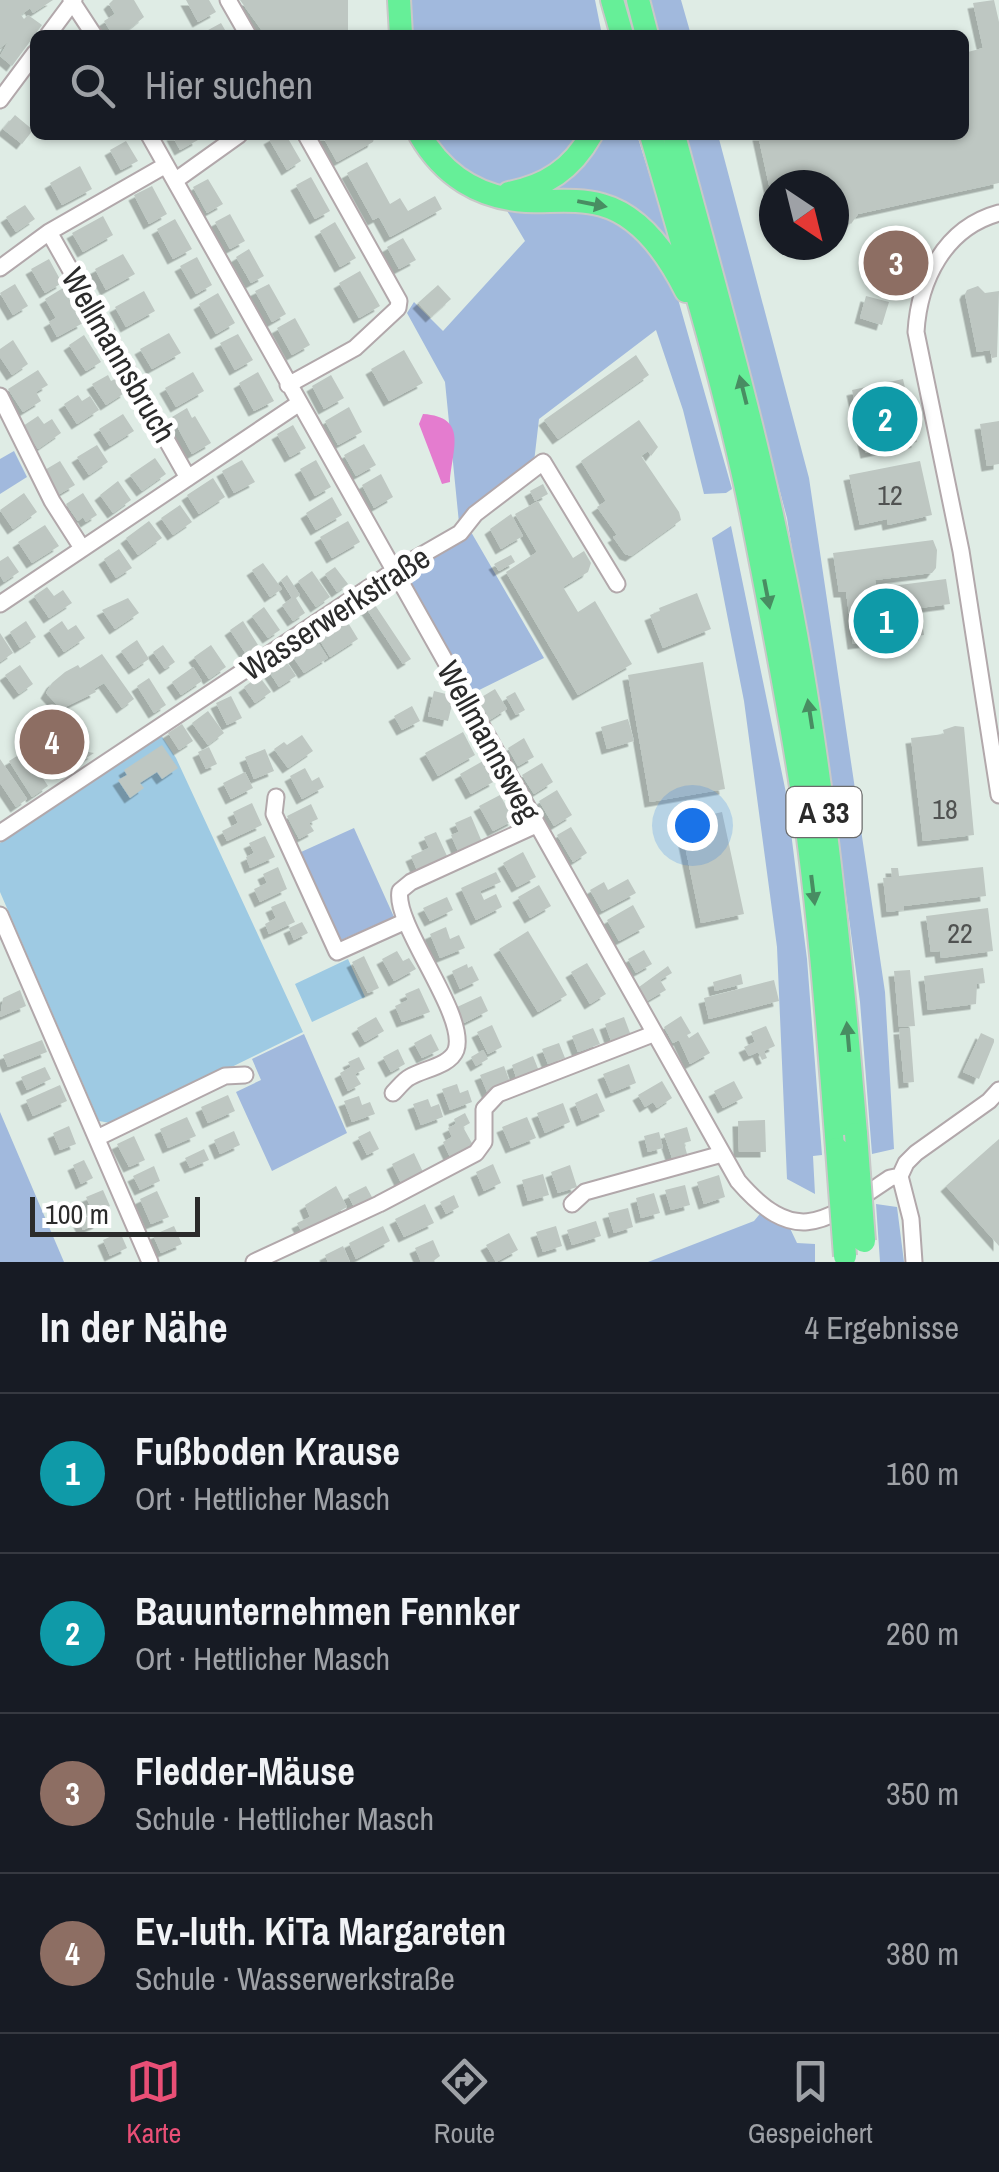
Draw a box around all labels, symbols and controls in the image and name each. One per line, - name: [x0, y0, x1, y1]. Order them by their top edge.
- search box: [30, 30, 969, 140]
- icon: search: [65, 58, 120, 113]
- text: Hier suchen: [145, 60, 313, 111]
- north arrow: [759, 170, 849, 260]
- one-way arrow: [577, 197, 608, 213]
- pin: 3: [864, 226, 928, 300]
- street label: Wellmannsbruch: [52, 260, 186, 450]
- one-way arrow: [735, 374, 750, 405]
- pin: 2: [852, 382, 918, 456]
- house number: 12: [877, 476, 903, 514]
- street label: Wasserwerkstraße: [232, 536, 438, 690]
- one-way arrow: [759, 579, 775, 610]
- pin: 1: [854, 584, 918, 658]
- street label: Wellmannsweg: [427, 653, 551, 829]
- one-way arrow: [801, 698, 817, 729]
- pin: 4: [20, 704, 84, 780]
- road number: A 33: [786, 787, 862, 837]
- house number: 18: [932, 790, 958, 828]
- your location: [667, 800, 718, 851]
- one-way arrow: [805, 875, 821, 906]
- house number: 22: [947, 914, 973, 952]
- one-way arrow: [840, 1020, 856, 1052]
- scale bar: [30, 1192, 200, 1236]
- text: 100 m: [45, 1195, 109, 1233]
- text: In der Nähe: [40, 1299, 228, 1355]
- text: 4 Ergebnisse: [804, 1306, 959, 1349]
- text: Fußboden Krause: [135, 1426, 400, 1477]
- text: 1: [65, 1452, 80, 1495]
- text: 160 m: [886, 1452, 959, 1495]
- text: Ort · Hettlicher Masch: [135, 1477, 390, 1520]
- text: Bauunternehmen Fennker: [135, 1586, 520, 1637]
- text: 2: [65, 1612, 80, 1655]
- text: 260 m: [886, 1612, 959, 1655]
- text: Ort · Hettlicher Masch: [135, 1637, 390, 1680]
- text: Fledder-Mäuse: [135, 1746, 355, 1797]
- text: 3: [65, 1772, 80, 1815]
- text: 350 m: [886, 1772, 959, 1815]
- text: Schule · Hettlicher Masch: [135, 1797, 434, 1840]
- text: Ev.-luth. KiTa Margareten: [135, 1906, 506, 1957]
- text: 4: [65, 1932, 80, 1975]
- text: 380 m: [886, 1932, 959, 1975]
- text: Schule · Wasserwerkstraße: [135, 1957, 455, 2000]
- tab: Karte: [126, 2054, 181, 2152]
- tab: Route: [434, 2054, 495, 2152]
- tab: Gespeichert: [748, 2054, 873, 2152]

